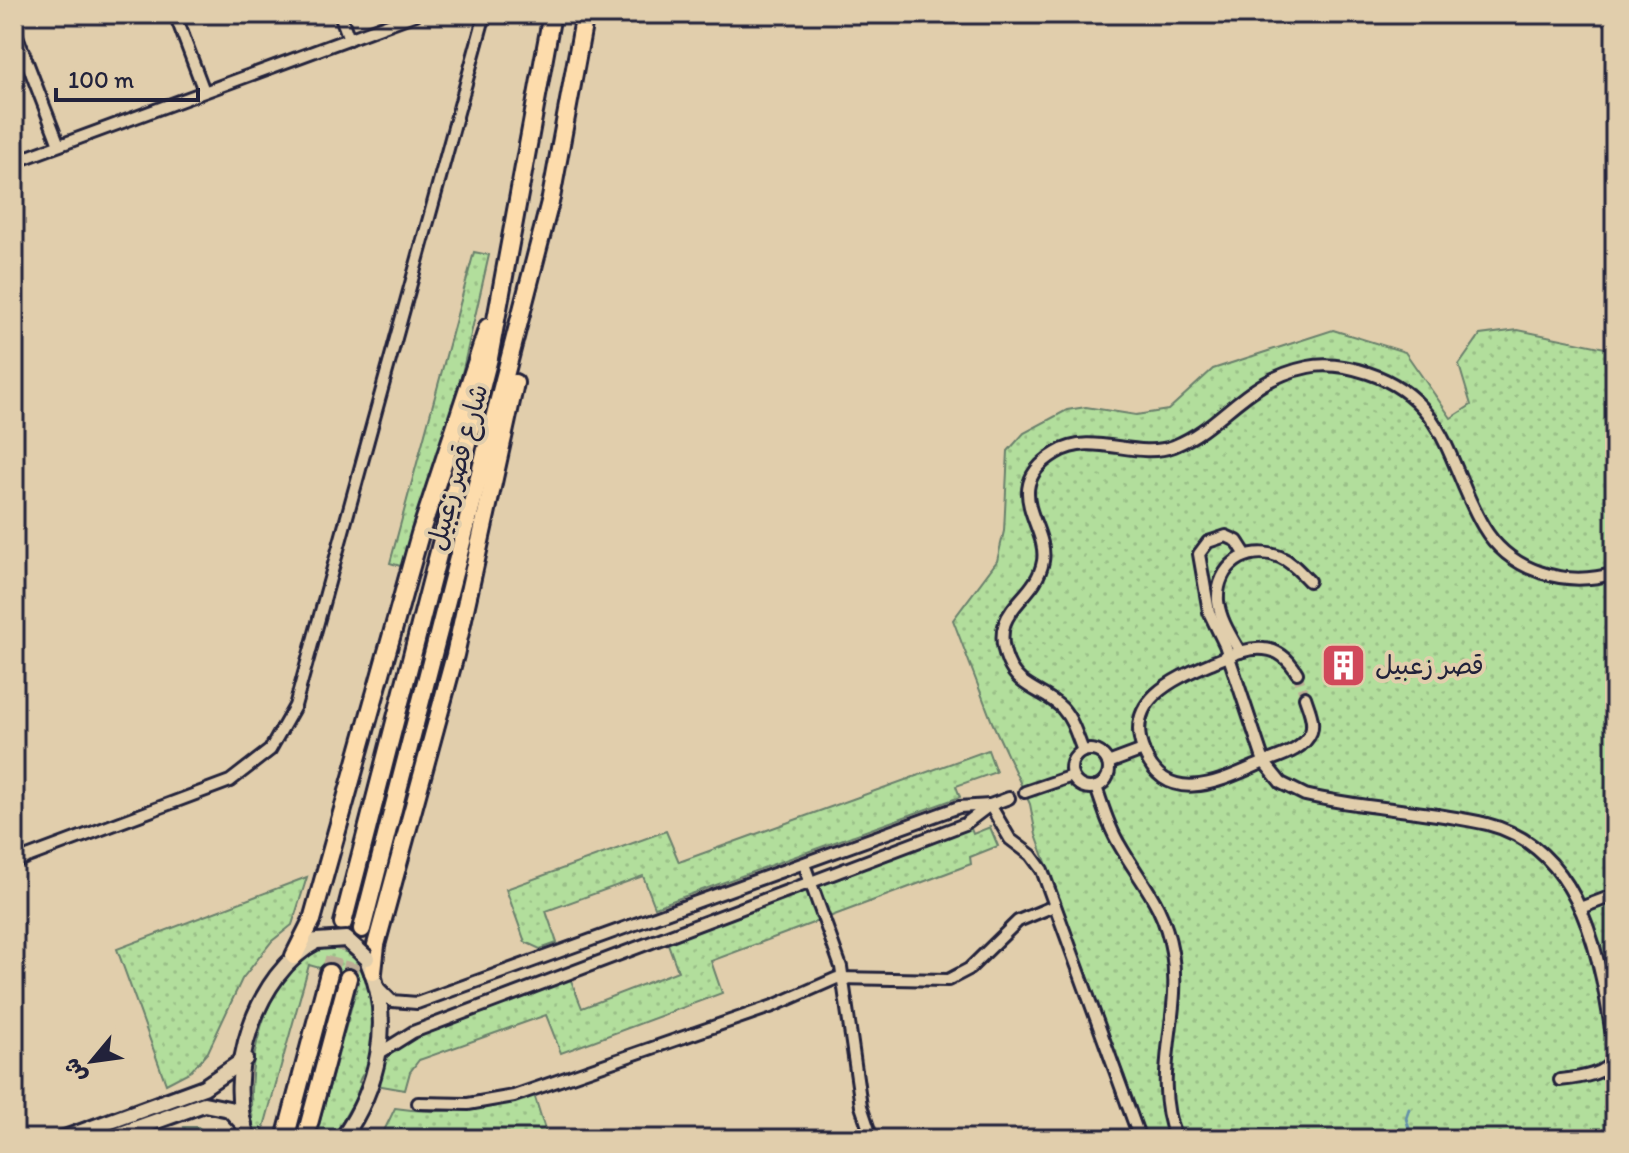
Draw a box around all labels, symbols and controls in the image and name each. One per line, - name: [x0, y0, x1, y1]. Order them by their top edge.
- scale bar: [56, 52, 198, 102]
- text: 100 m: [68, 65, 134, 94]
- street label: شارع قصر زعبيل: [419, 380, 497, 554]
- building icon: قصر زعبيل: [1320, 641, 1368, 689]
- place label: قصر زعبيل: [1375, 649, 1484, 681]
- north arrow: [52, 1021, 132, 1101]
- text: ش: [57, 1053, 93, 1088]

